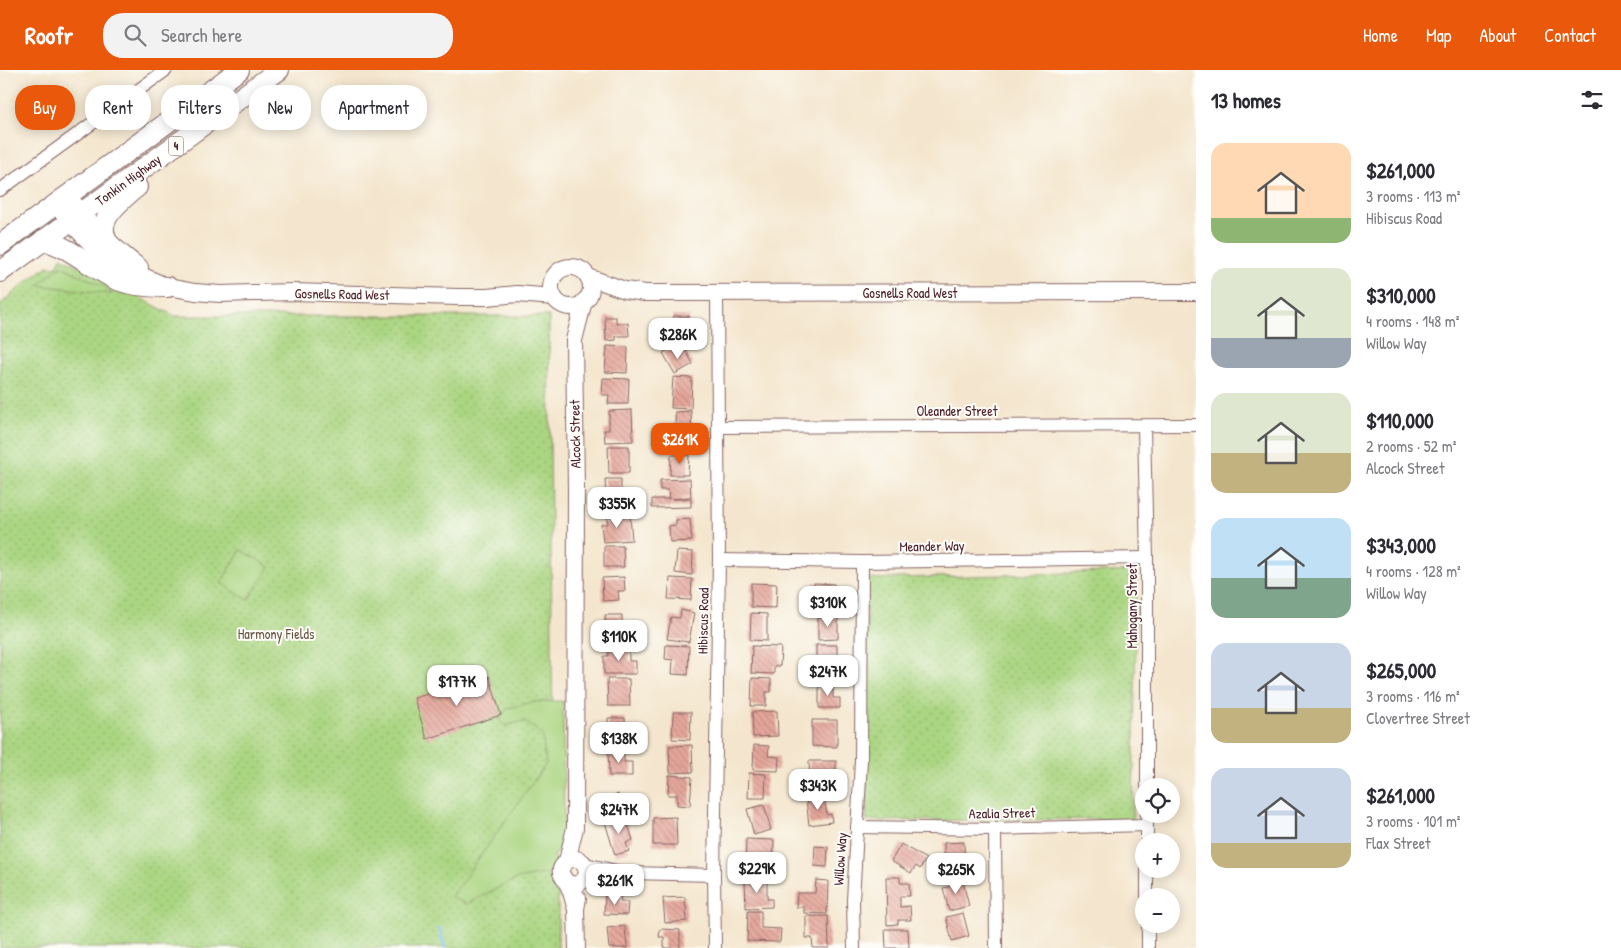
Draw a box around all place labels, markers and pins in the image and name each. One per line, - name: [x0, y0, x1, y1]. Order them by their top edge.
- pin: $286K: [643, 318, 713, 360]
- pin: $261K: [645, 422, 715, 465]
- pin: $355K: [582, 486, 652, 529]
- pin: $310K: [793, 586, 863, 628]
- pin: $110K: [584, 620, 654, 662]
- pin: $247K: [793, 654, 863, 697]
- pin: $177K: [422, 664, 492, 707]
- pin: $138K: [584, 722, 654, 764]
- pin: $343K: [783, 768, 853, 811]
- pin: $247K: [584, 792, 654, 835]
- pin: $229K: [722, 852, 792, 894]
- pin: $265K: [921, 852, 991, 895]
- pin: $261K: [580, 864, 650, 906]

